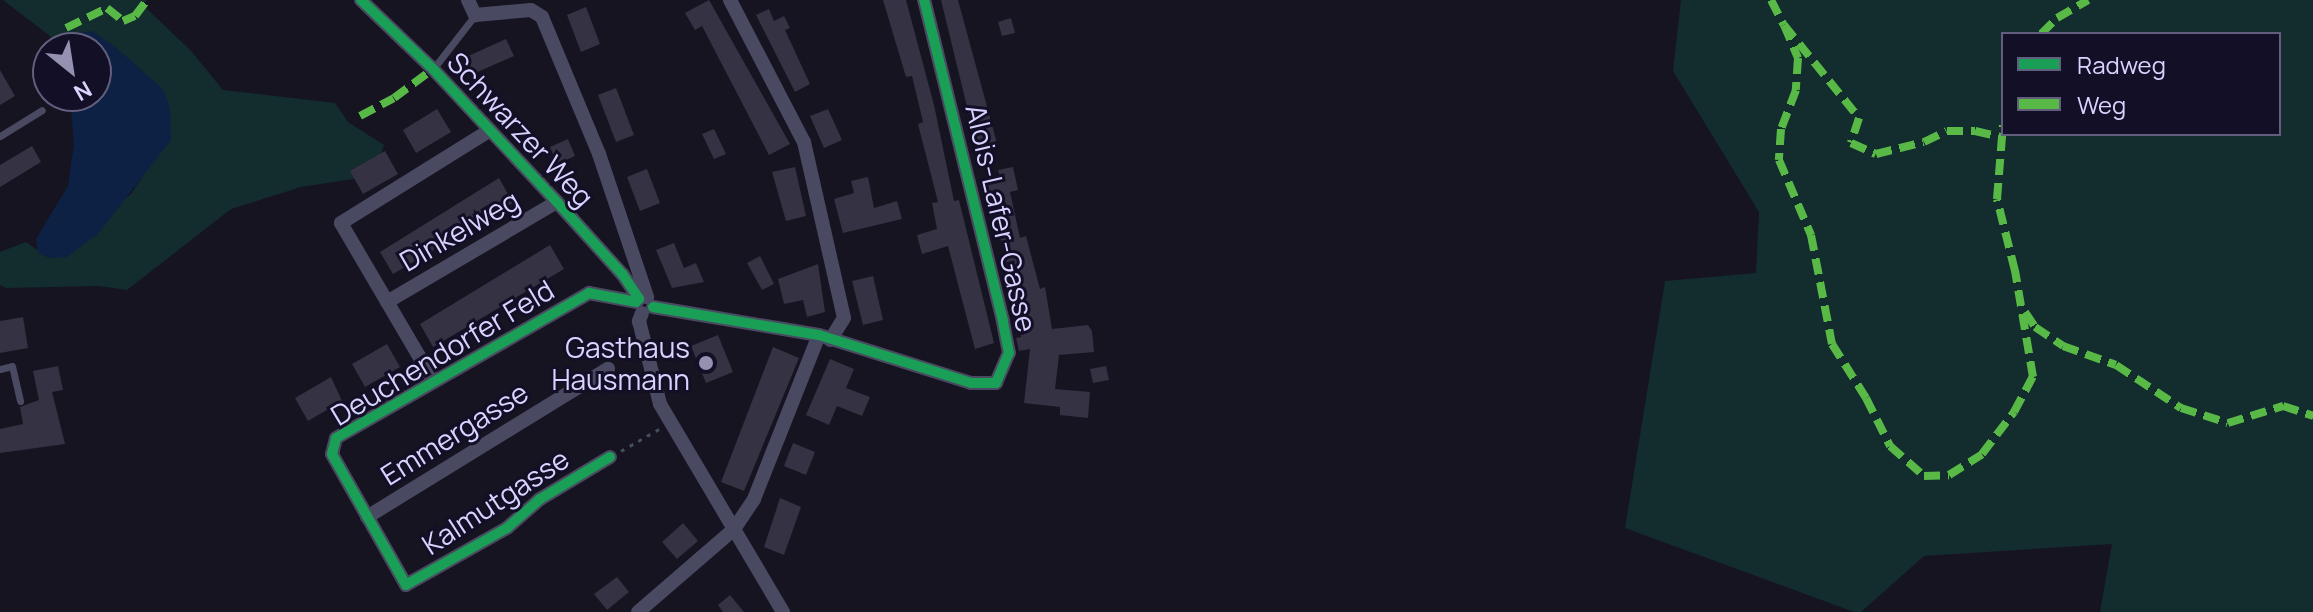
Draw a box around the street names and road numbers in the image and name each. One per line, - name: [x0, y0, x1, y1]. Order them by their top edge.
- street label: Schwarzer Weg: [441, 45, 601, 213]
- street label: Alois-Lafer-Gasse: [959, 101, 1045, 335]
- street label: Dinkelweg: [393, 182, 525, 278]
- street label: Deuchendorfer Feld: [324, 272, 560, 432]
- street label: Emmergasse: [374, 374, 534, 492]
- street label: Kalmutgasse: [415, 441, 575, 561]

